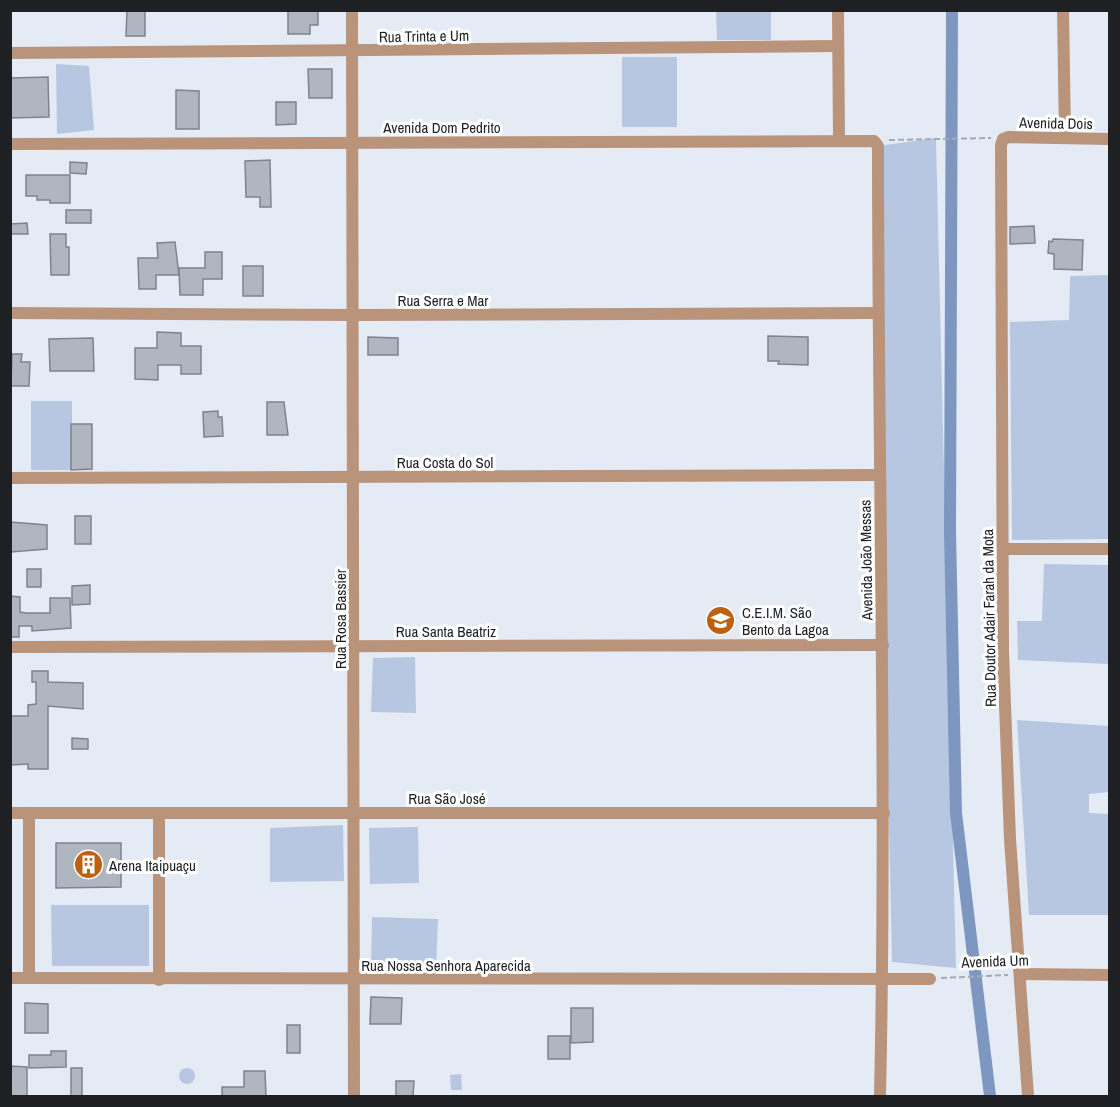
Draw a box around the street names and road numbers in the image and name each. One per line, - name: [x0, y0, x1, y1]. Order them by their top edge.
- street label: Rua Trinta e Um: [379, 25, 469, 47]
- street label: Avenida Dois: [1018, 112, 1093, 134]
- street label: Avenida Dom Pedrito: [382, 117, 501, 138]
- street label: Rua Serra e Mar: [398, 290, 488, 311]
- street label: Rua Costa do Sol: [397, 452, 493, 473]
- street label: Avenida João Messas: [854, 499, 878, 622]
- street label: Rua Doutor Adair Farah da Mota: [977, 529, 1001, 707]
- street label: Rua Rosa Bassier: [330, 569, 351, 669]
- street label: Rua Santa Beatriz: [396, 621, 496, 642]
- street label: Rua São José: [408, 788, 486, 809]
- street label: Avenida Um: [960, 949, 1029, 973]
- street label: Rua Nossa Senhora Aparecida: [361, 955, 531, 976]

